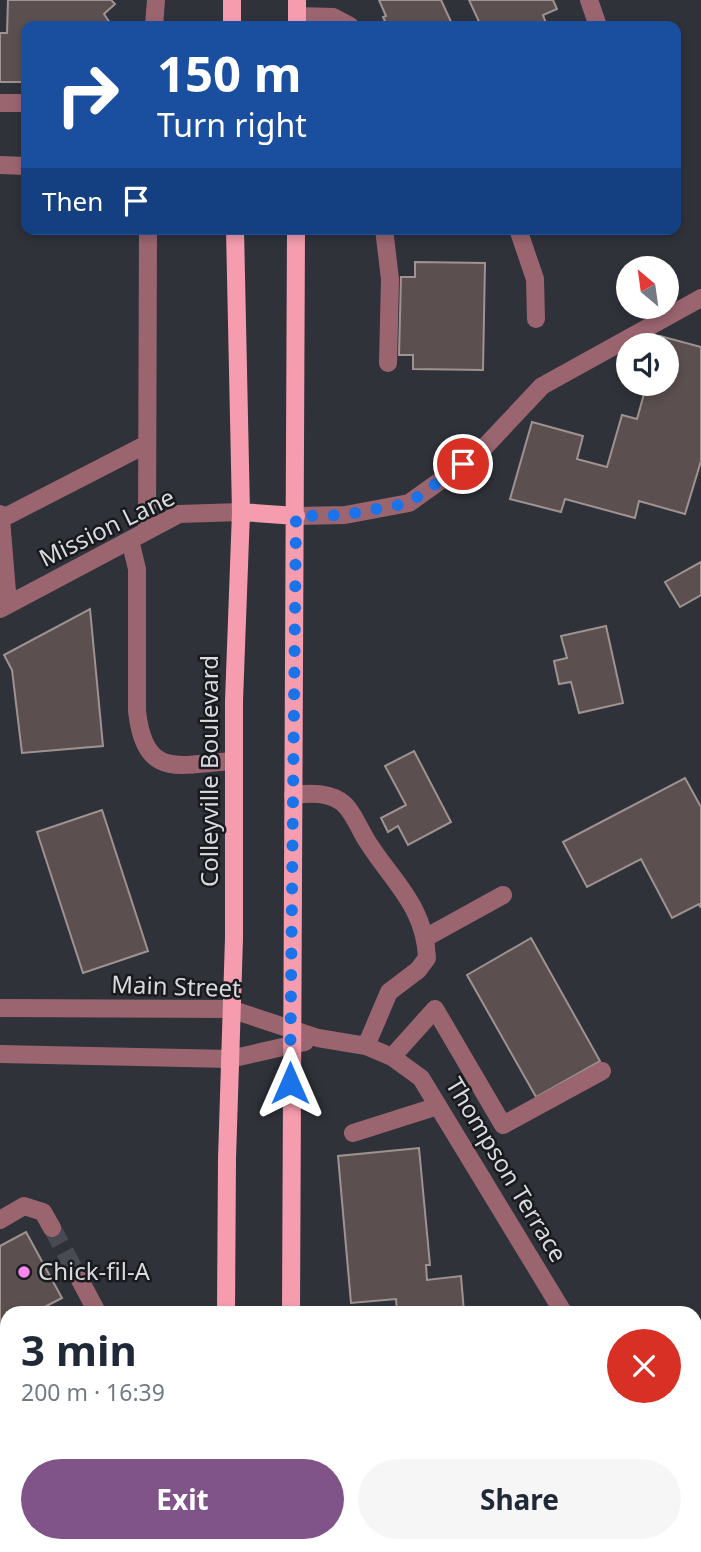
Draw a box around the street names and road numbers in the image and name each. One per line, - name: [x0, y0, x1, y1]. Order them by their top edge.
- street label: Mission Lane: [33, 480, 180, 574]
- street label: Colleyville Boulevard: [192, 655, 225, 887]
- street label: Main Street: [111, 967, 242, 1004]
- street label: Thompson Terrace: [439, 1071, 576, 1268]

